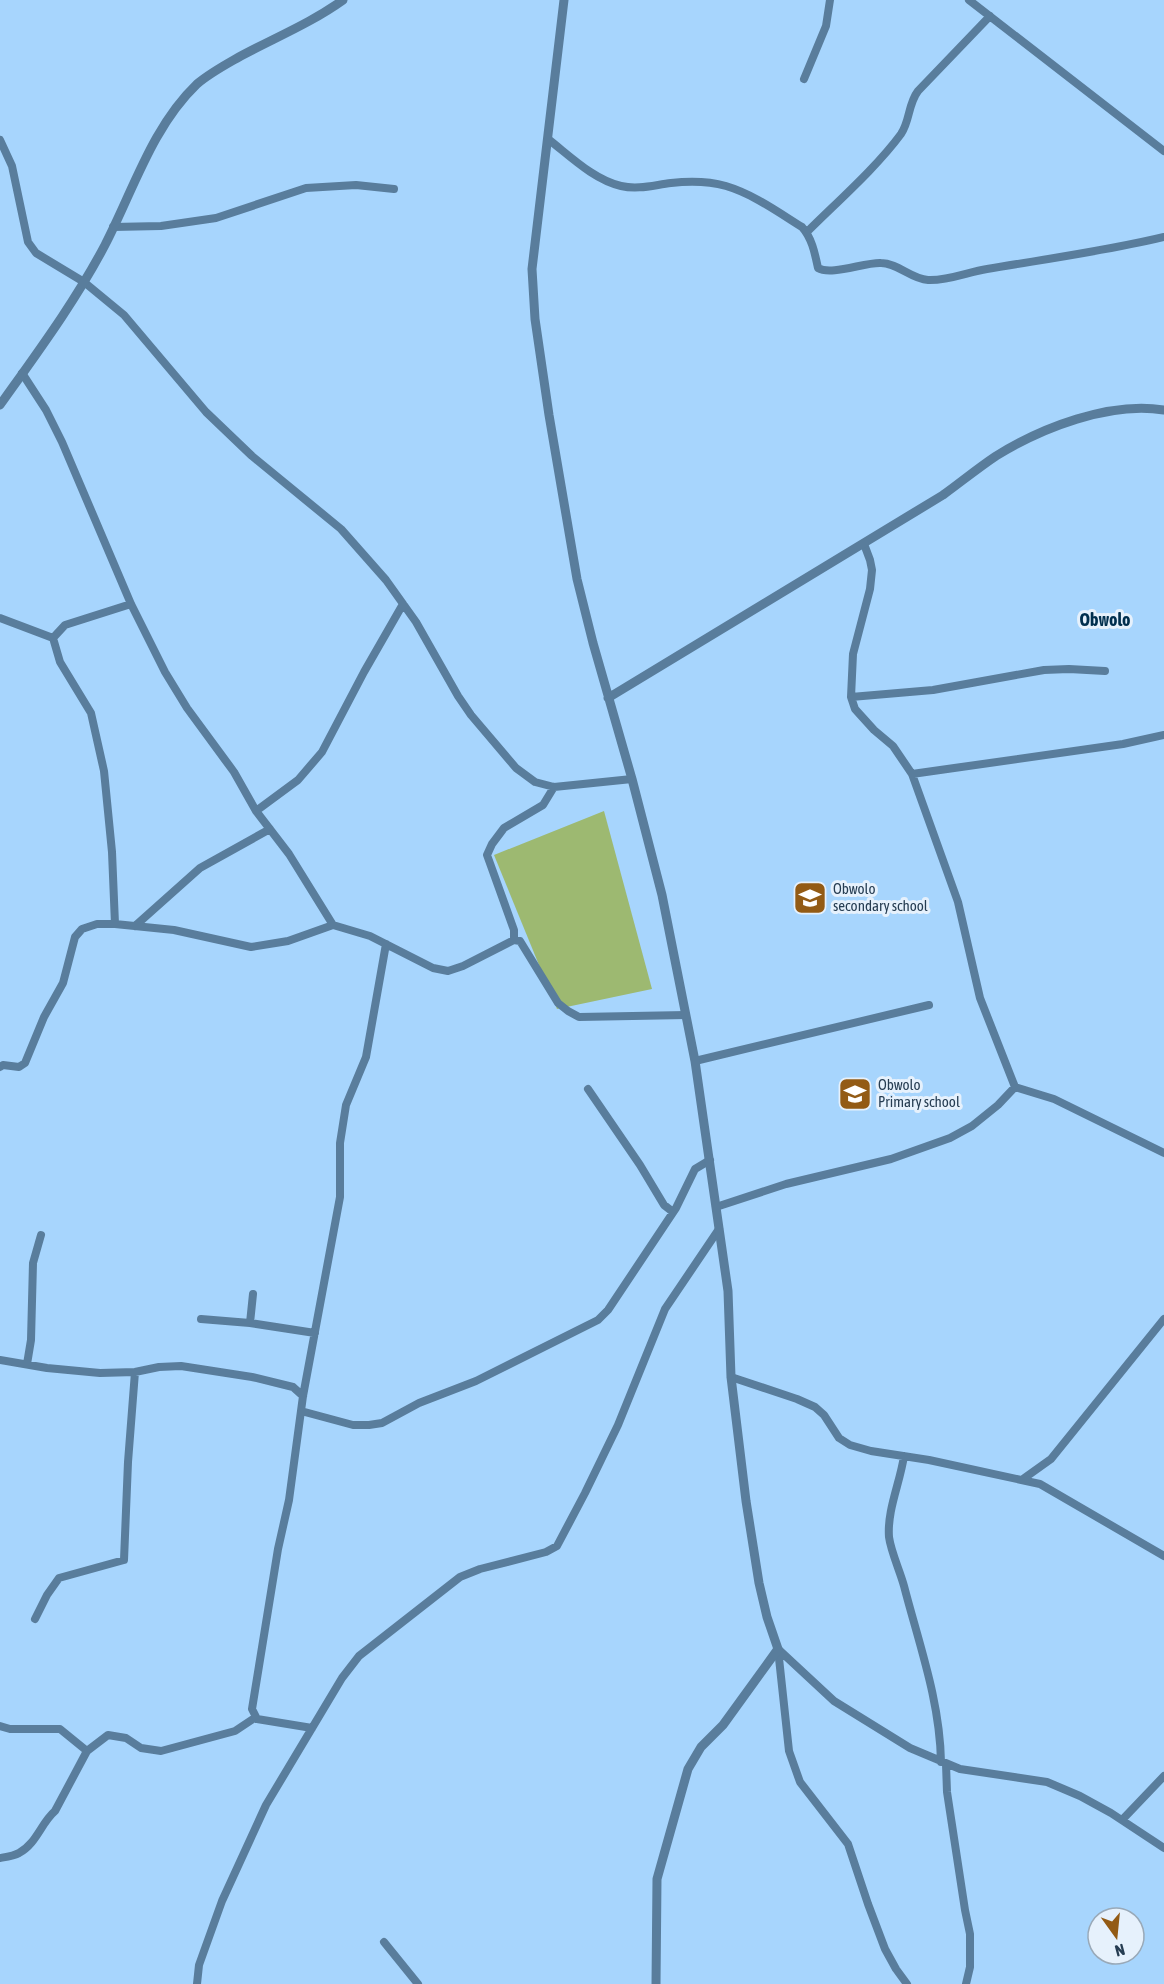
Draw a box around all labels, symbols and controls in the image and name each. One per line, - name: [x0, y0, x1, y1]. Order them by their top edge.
- district label: Obwolo: [1080, 609, 1130, 630]
- school or university icon: Obwolo secondary school: [792, 880, 828, 916]
- place label: Obwolo secondary school: [833, 880, 928, 914]
- school or university icon: Obwolo Primary school: [837, 1076, 873, 1112]
- place label: Obwolo Primary school: [878, 1076, 960, 1110]
- north arrow: [1086, 1906, 1146, 1966]
- text: N: [1113, 1941, 1127, 1960]

